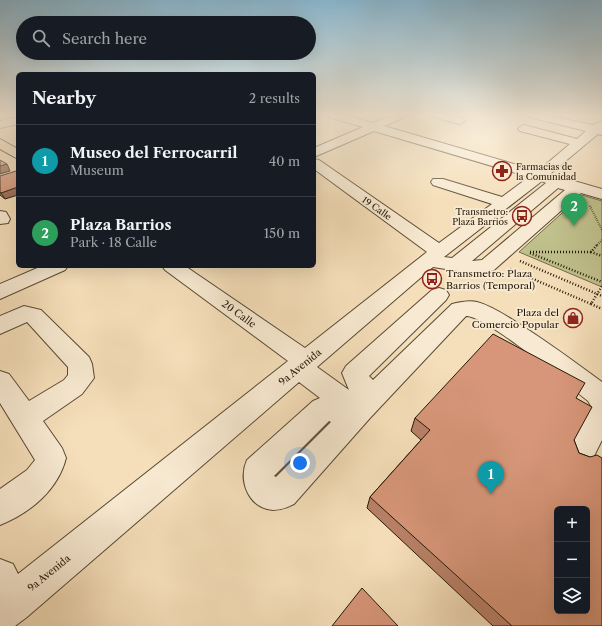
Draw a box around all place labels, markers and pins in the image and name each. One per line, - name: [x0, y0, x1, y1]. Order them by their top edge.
- pharmacy icon: Farmacias de la Comunidad: [491, 160, 513, 182]
- place label: Farmacias de la Comunidad: [516, 161, 577, 182]
- pin: 2: [561, 193, 587, 226]
- bus stop icon: Transmetro: Plaza Barrios: [511, 205, 533, 227]
- place label: Transmetro: Plaza Barrios: [452, 206, 508, 227]
- place label: Transmetro: Plaza Barrios (Temporal): [446, 267, 535, 292]
- bus stop icon: Transmetro: Plaza Barrios (Temporal): [421, 268, 443, 290]
- place label: Plaza del Comercio Popular: [472, 306, 560, 331]
- shop icon: Plaza del Comercio Popular: [562, 307, 584, 329]
- pin: 1: [478, 461, 504, 494]

